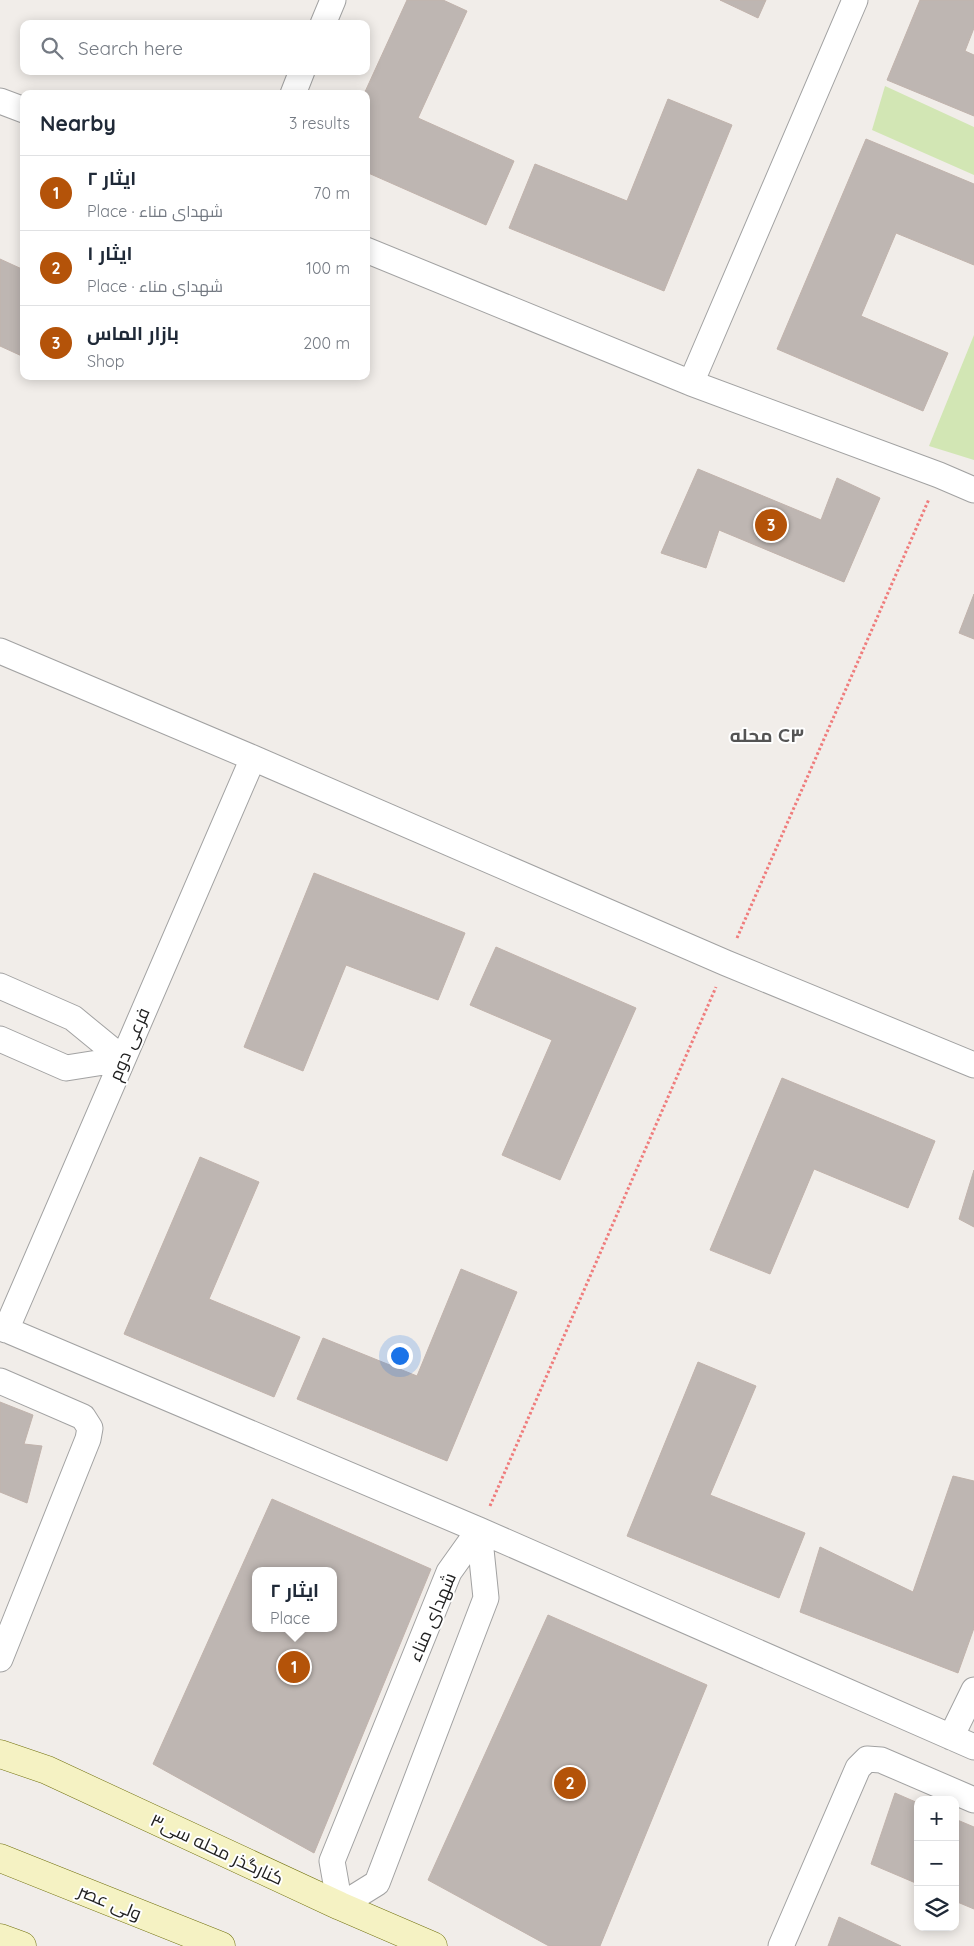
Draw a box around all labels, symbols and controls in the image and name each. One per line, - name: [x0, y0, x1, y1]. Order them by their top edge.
- search box: [20, 20, 370, 75]
- icon: search: [38, 34, 66, 62]
- text: Search here: [78, 36, 183, 60]
- text: Nearby: [40, 110, 116, 136]
- text: 3 results: [289, 113, 350, 133]
- text: ایثار ۲: [87, 166, 136, 190]
- text: 1: [53, 183, 59, 203]
- text: 70 m: [313, 183, 350, 203]
- text: Place · شهدای مناء: [87, 201, 223, 221]
- text: ایثار ۱: [87, 241, 132, 265]
- text: 2: [51, 258, 61, 278]
- text: 100 m: [306, 258, 350, 278]
- text: Place · شهدای مناء: [87, 276, 223, 296]
- text: بازار الماس: [87, 321, 179, 345]
- text: 3: [52, 333, 60, 353]
- text: 200 m: [303, 333, 350, 353]
- text: Shop: [87, 351, 124, 371]
- pin: 3: [755, 506, 787, 544]
- district label: محله C۳: [730, 723, 804, 747]
- street label: فرعی دوم: [103, 1004, 156, 1085]
- your location: [387, 1343, 413, 1369]
- popup: [252, 1567, 337, 1632]
- street label: شهدای مناء: [403, 1569, 461, 1665]
- text: ایثار ۲: [270, 1578, 319, 1602]
- text: Place: [270, 1608, 310, 1628]
- pin: 1: [278, 1648, 310, 1686]
- pin: 2: [554, 1764, 586, 1802]
- map controls: [914, 1796, 959, 1931]
- button: +: [914, 1796, 959, 1841]
- street label: کنارگذر محله سی۳: [147, 1808, 287, 1890]
- button: −: [914, 1841, 959, 1886]
- street label: ولی عصر: [74, 1879, 145, 1925]
- button: layers: [914, 1886, 959, 1931]

